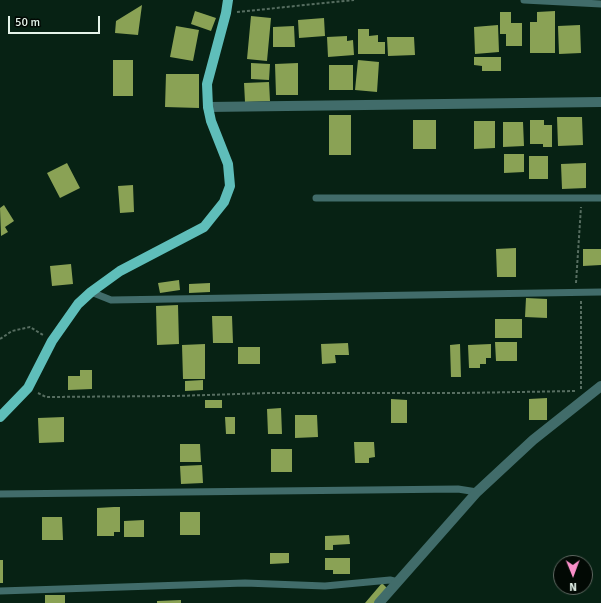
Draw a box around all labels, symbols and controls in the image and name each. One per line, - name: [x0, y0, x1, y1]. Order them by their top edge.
- scale bar: [10, 8, 102, 34]
- text: 50 m: [15, 15, 40, 30]
- north arrow: [553, 555, 593, 595]
- text: N: [569, 580, 577, 593]

